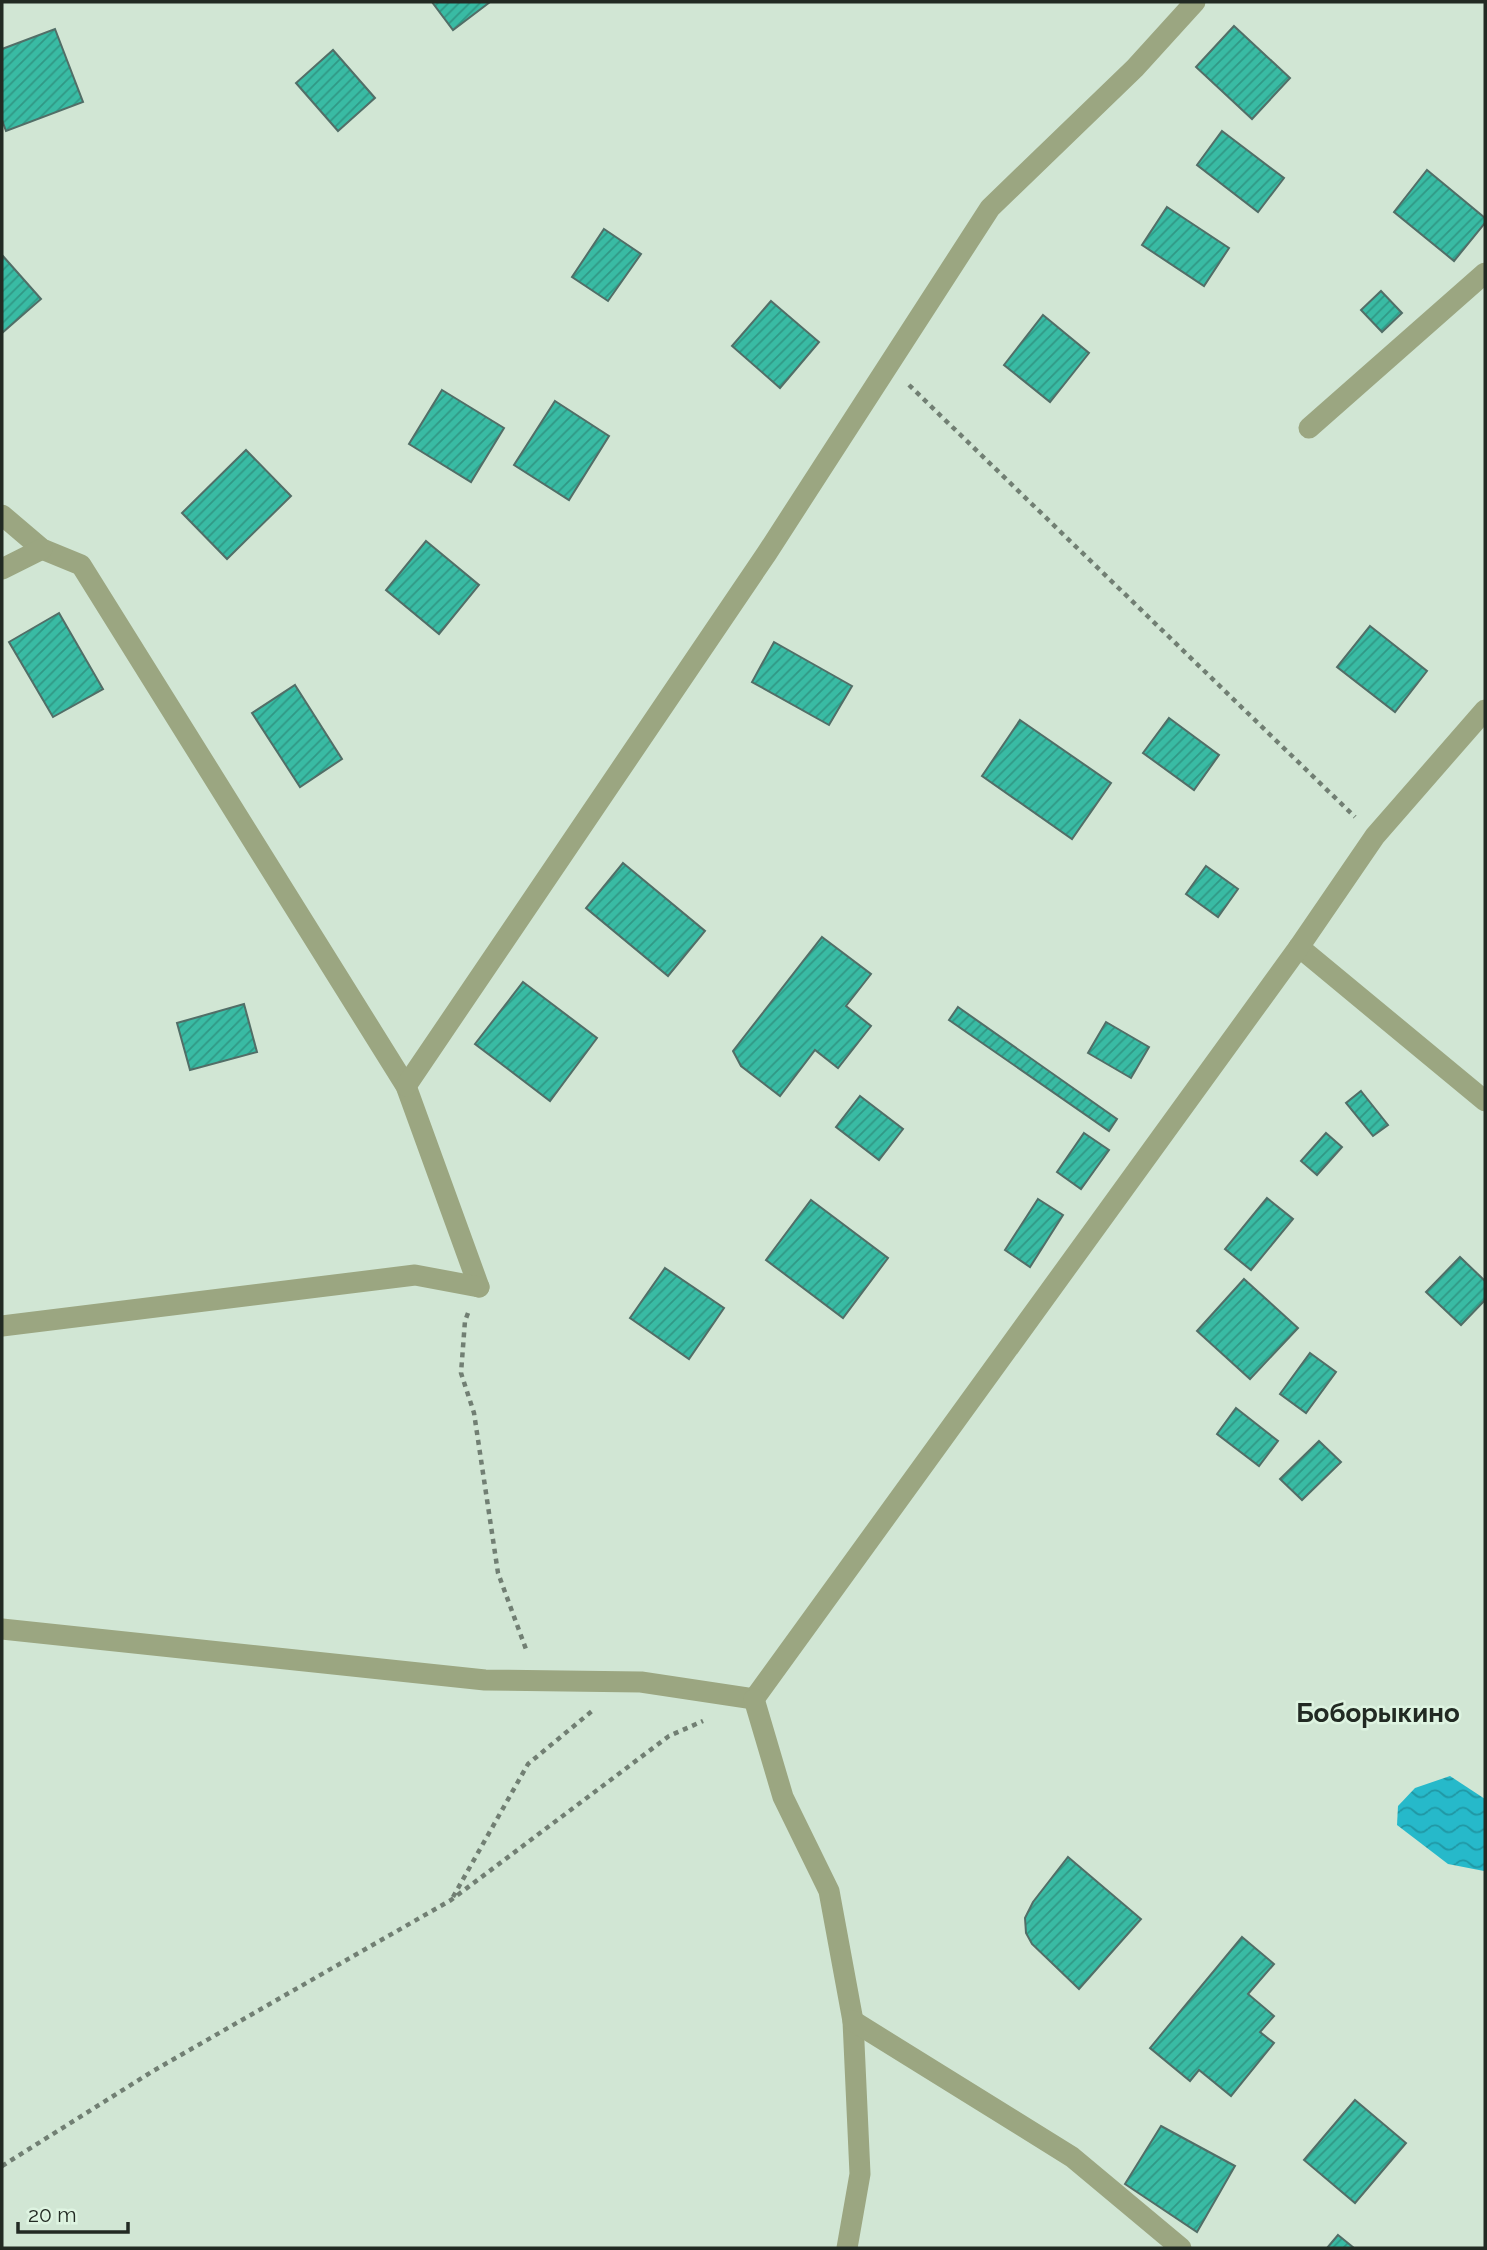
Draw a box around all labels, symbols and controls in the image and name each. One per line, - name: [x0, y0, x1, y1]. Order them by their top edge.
- district label: Боборыкино: [1296, 1698, 1460, 1728]
- scale bar: [18, 2190, 128, 2234]
- text: 20 m: [28, 2202, 76, 2227]

